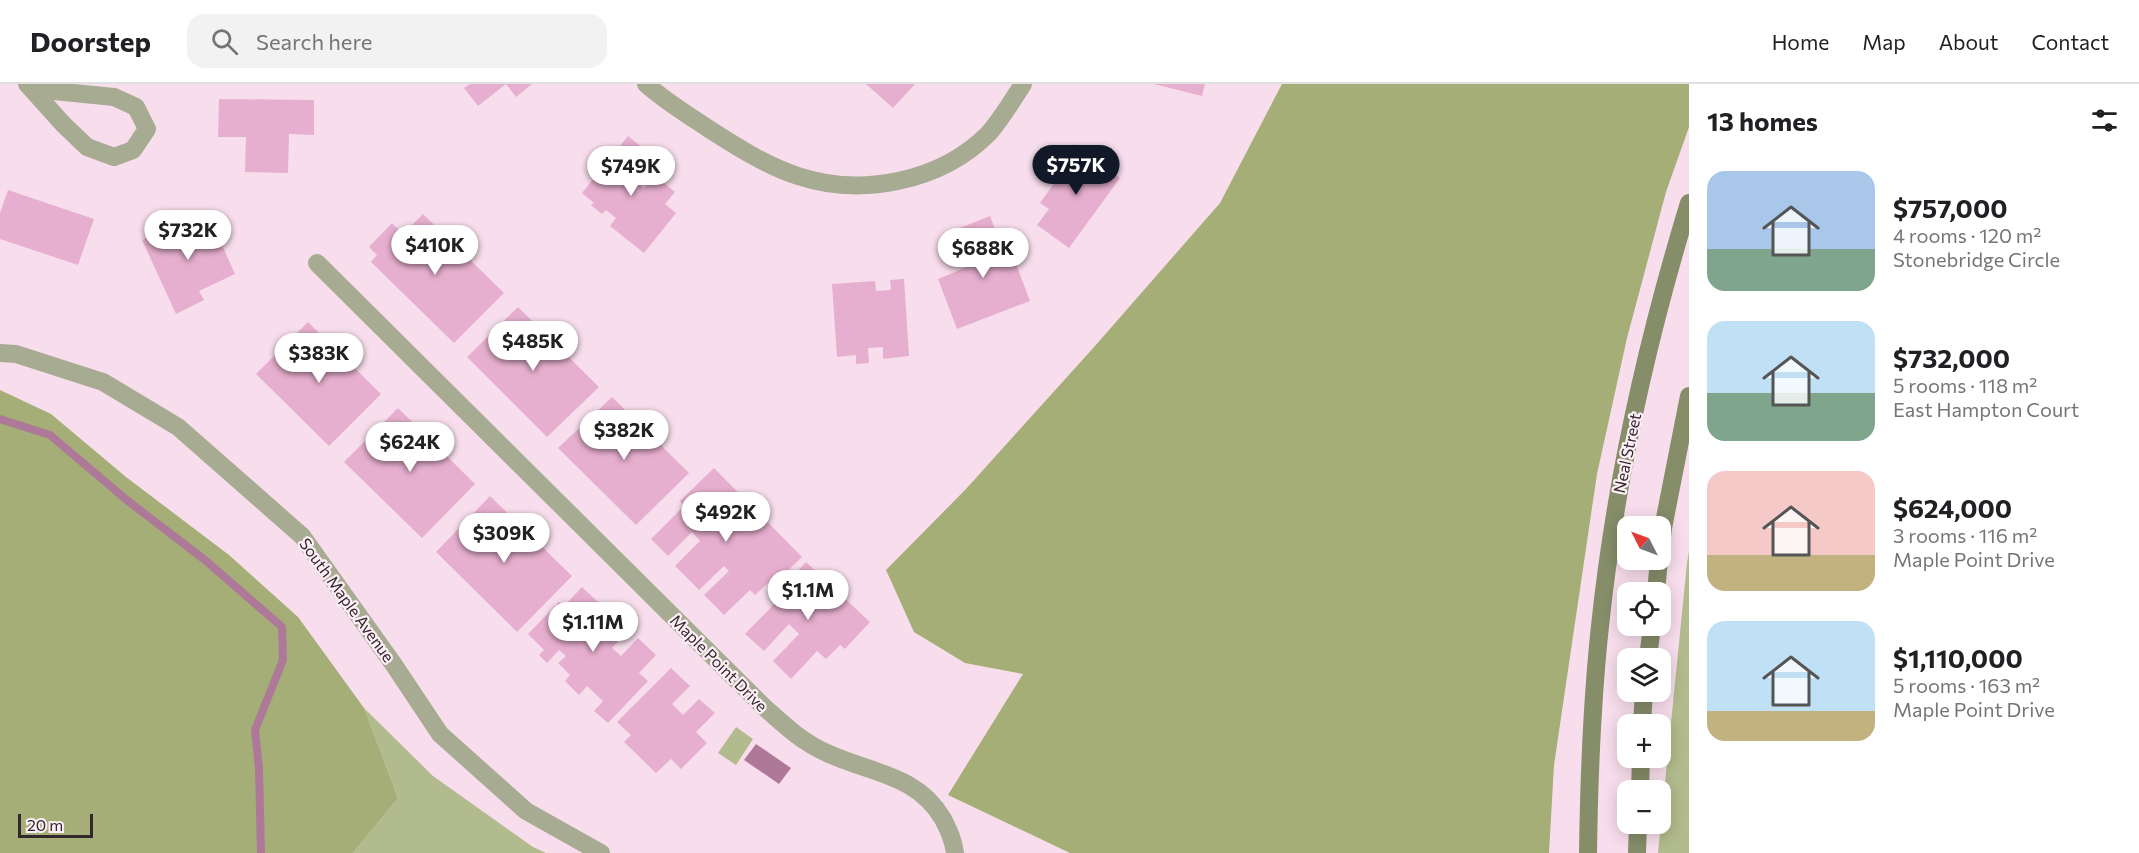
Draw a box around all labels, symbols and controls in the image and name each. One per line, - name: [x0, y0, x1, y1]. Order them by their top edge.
- search box: [187, 14, 607, 68]
- text: Doorstep: [30, 24, 151, 58]
- icon: search: [208, 25, 241, 58]
- text: Search here: [256, 28, 372, 55]
- text: Home: [1772, 29, 1829, 54]
- text: Map: [1862, 29, 1906, 54]
- text: About: [1939, 29, 1998, 54]
- text: Contact: [2031, 29, 2109, 54]
- icon: filters: [2088, 104, 2121, 137]
- text: 13 homes: [1707, 105, 1818, 136]
- pin: $757K: [1034, 145, 1118, 196]
- pin: $749K: [589, 146, 673, 197]
- text: $757K: [1047, 152, 1105, 176]
- text: $749K: [601, 153, 661, 177]
- text: $757,000: [1893, 192, 2007, 223]
- icon: home: [1755, 195, 1827, 267]
- pin: $732K: [146, 210, 230, 261]
- text: $732K: [158, 217, 218, 241]
- text: 4 rooms · 120 m²: [1893, 223, 2041, 247]
- pin: $410K: [393, 225, 477, 276]
- pin: $688K: [941, 228, 1025, 279]
- text: $410K: [405, 232, 465, 256]
- text: $688K: [952, 235, 1014, 259]
- text: Stonebridge Circle: [1893, 247, 2060, 271]
- pin: $485K: [491, 321, 575, 372]
- text: $485K: [502, 328, 564, 352]
- pin: $383K: [277, 333, 361, 384]
- text: $383K: [288, 340, 350, 364]
- text: $732,000: [1893, 342, 2010, 373]
- icon: home: [1755, 345, 1827, 417]
- text: 5 rooms · 118 m²: [1893, 373, 2037, 397]
- text: East Hampton Court: [1893, 397, 2079, 421]
- pin: $382K: [582, 410, 666, 461]
- street label: Neal Street: [1609, 411, 1644, 495]
- text: $382K: [594, 417, 654, 441]
- pin: $624K: [368, 422, 452, 473]
- text: $624K: [379, 429, 441, 453]
- pin: $492K: [684, 492, 768, 543]
- text: $624,000: [1893, 492, 2012, 523]
- icon: home: [1755, 495, 1827, 567]
- text: $492K: [695, 499, 757, 523]
- pin: $309K: [462, 513, 546, 564]
- north arrow: [1617, 516, 1671, 570]
- map controls: [1617, 516, 1671, 834]
- text: $309K: [473, 520, 535, 544]
- text: 3 rooms · 116 m²: [1893, 523, 2037, 547]
- street label: South Maple Avenue: [296, 534, 399, 665]
- text: Maple Point Drive: [1893, 547, 2055, 571]
- pin: $1.1M: [766, 570, 850, 621]
- text: $1.1M: [782, 577, 834, 601]
- button: locate: [1617, 582, 1671, 636]
- pin: $1.11M: [544, 602, 642, 653]
- text: $1.11M: [562, 609, 624, 633]
- street label: Maple Point Drive: [667, 610, 772, 715]
- text: $1,110,000: [1893, 642, 2023, 673]
- icon: home: [1755, 645, 1827, 717]
- button: layers: [1617, 648, 1671, 702]
- text: 5 rooms · 163 m²: [1893, 673, 2040, 697]
- text: Maple Point Drive: [1893, 697, 2055, 721]
- button: +: [1617, 714, 1671, 768]
- button: −: [1617, 780, 1671, 834]
- scale bar: [18, 811, 93, 838]
- text: 20 m: [27, 815, 63, 834]

